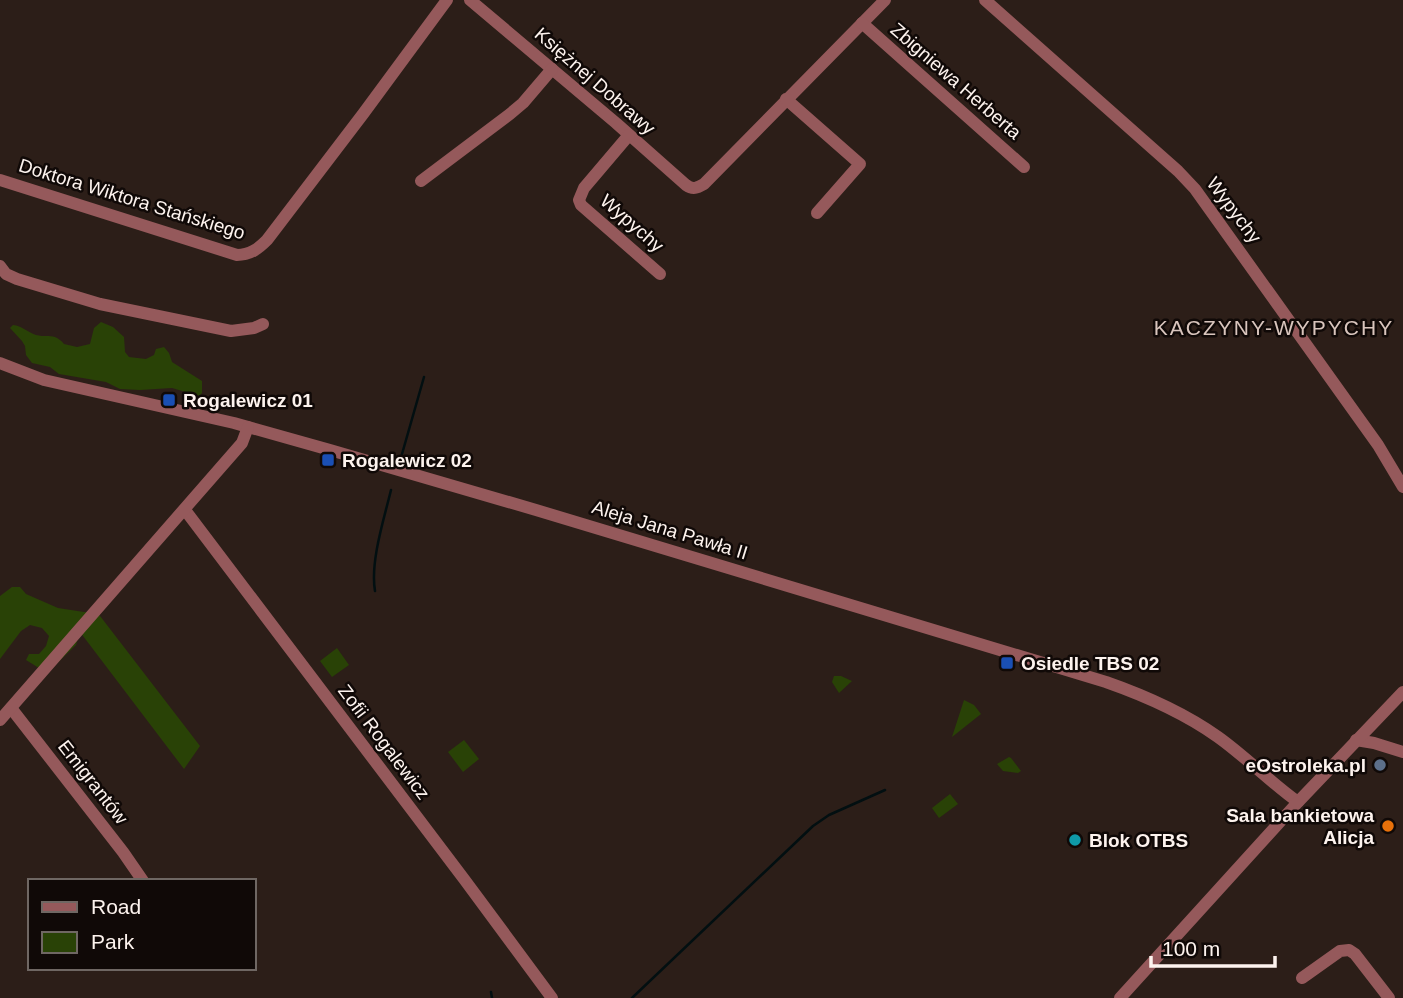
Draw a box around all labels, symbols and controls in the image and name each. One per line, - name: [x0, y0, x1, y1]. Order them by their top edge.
- street label: Zbigniewa Herberta: [887, 19, 1026, 144]
- street label: Księżnej Dobrawy: [531, 23, 660, 139]
- street label: Doktora Wiktora Stańskiego: [16, 155, 248, 243]
- street label: Wypychy: [1202, 173, 1266, 247]
- street label: Wypychy: [596, 190, 668, 256]
- district label: KACZYNY-WYPYCHY: [1154, 316, 1394, 339]
- place label: Rogalewicz 01: [183, 390, 313, 411]
- marker: Rogalewicz 01: [161, 392, 177, 408]
- place label: Rogalewicz 02: [342, 450, 472, 471]
- marker: Rogalewicz 02: [320, 452, 336, 468]
- street label: Aleja Jana Pawła II: [590, 496, 750, 564]
- place label: Osiedle TBS 02: [1021, 653, 1159, 674]
- marker: Osiedle TBS 02: [999, 655, 1015, 671]
- street label: Zofii Rogalewicz: [334, 680, 434, 804]
- street label: Emigrantów: [54, 736, 132, 828]
- place label: eOstroleka.pl: [1246, 755, 1366, 776]
- marker: eOstroleka.pl: [1372, 757, 1388, 773]
- place label: Sala bankietowa Alicja: [1226, 805, 1374, 848]
- marker: Sala bankietowa Alicja: [1380, 818, 1396, 834]
- place label: Blok OTBS: [1089, 830, 1188, 851]
- marker: Blok OTBS: [1067, 832, 1083, 848]
- legend: [28, 879, 256, 970]
- text: Road: [91, 895, 141, 918]
- scale bar: [1151, 925, 1275, 969]
- text: Park: [91, 930, 135, 953]
- text: 100 m: [1162, 937, 1220, 960]

